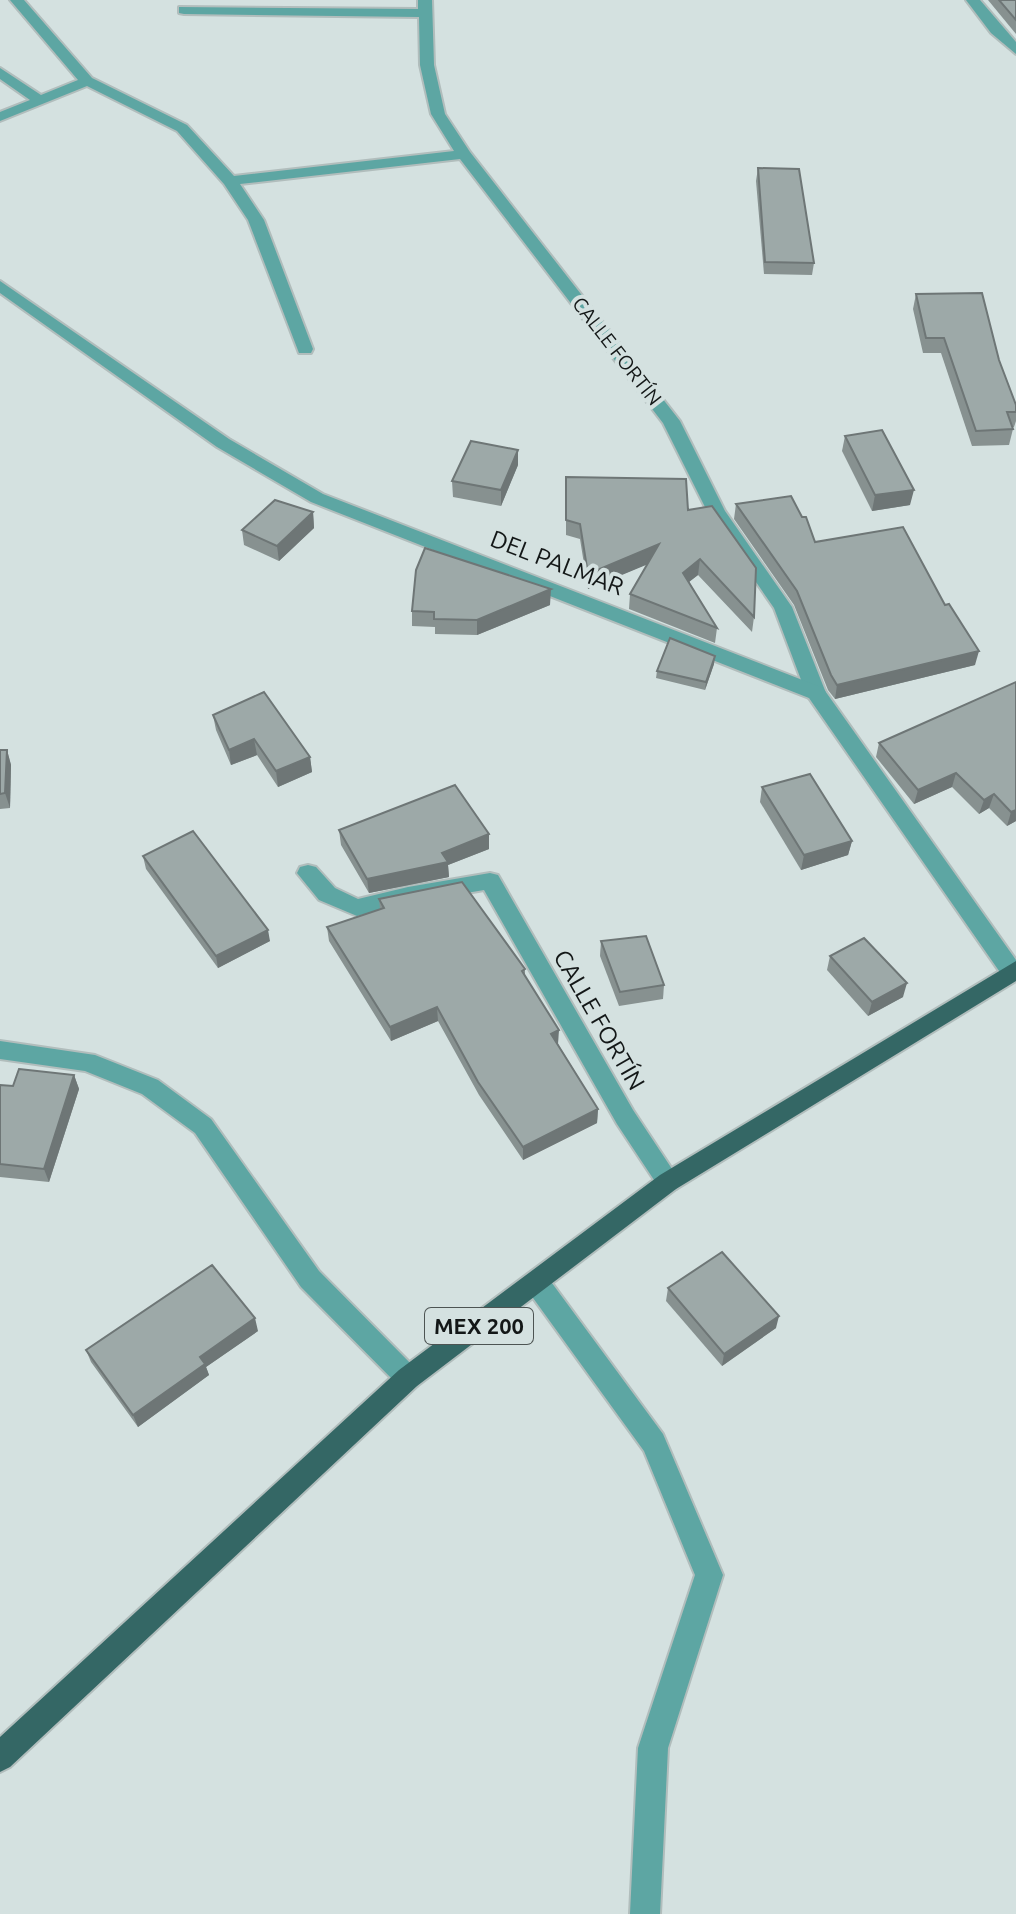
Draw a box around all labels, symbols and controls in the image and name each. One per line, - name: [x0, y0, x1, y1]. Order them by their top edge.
- street label: CALLE FORTÍN: [568, 292, 667, 409]
- street label: DEL PALMAR: [487, 525, 628, 600]
- street label: CALLE FORTÍN: [548, 944, 651, 1095]
- road number: MEX 200: [425, 1308, 533, 1344]

